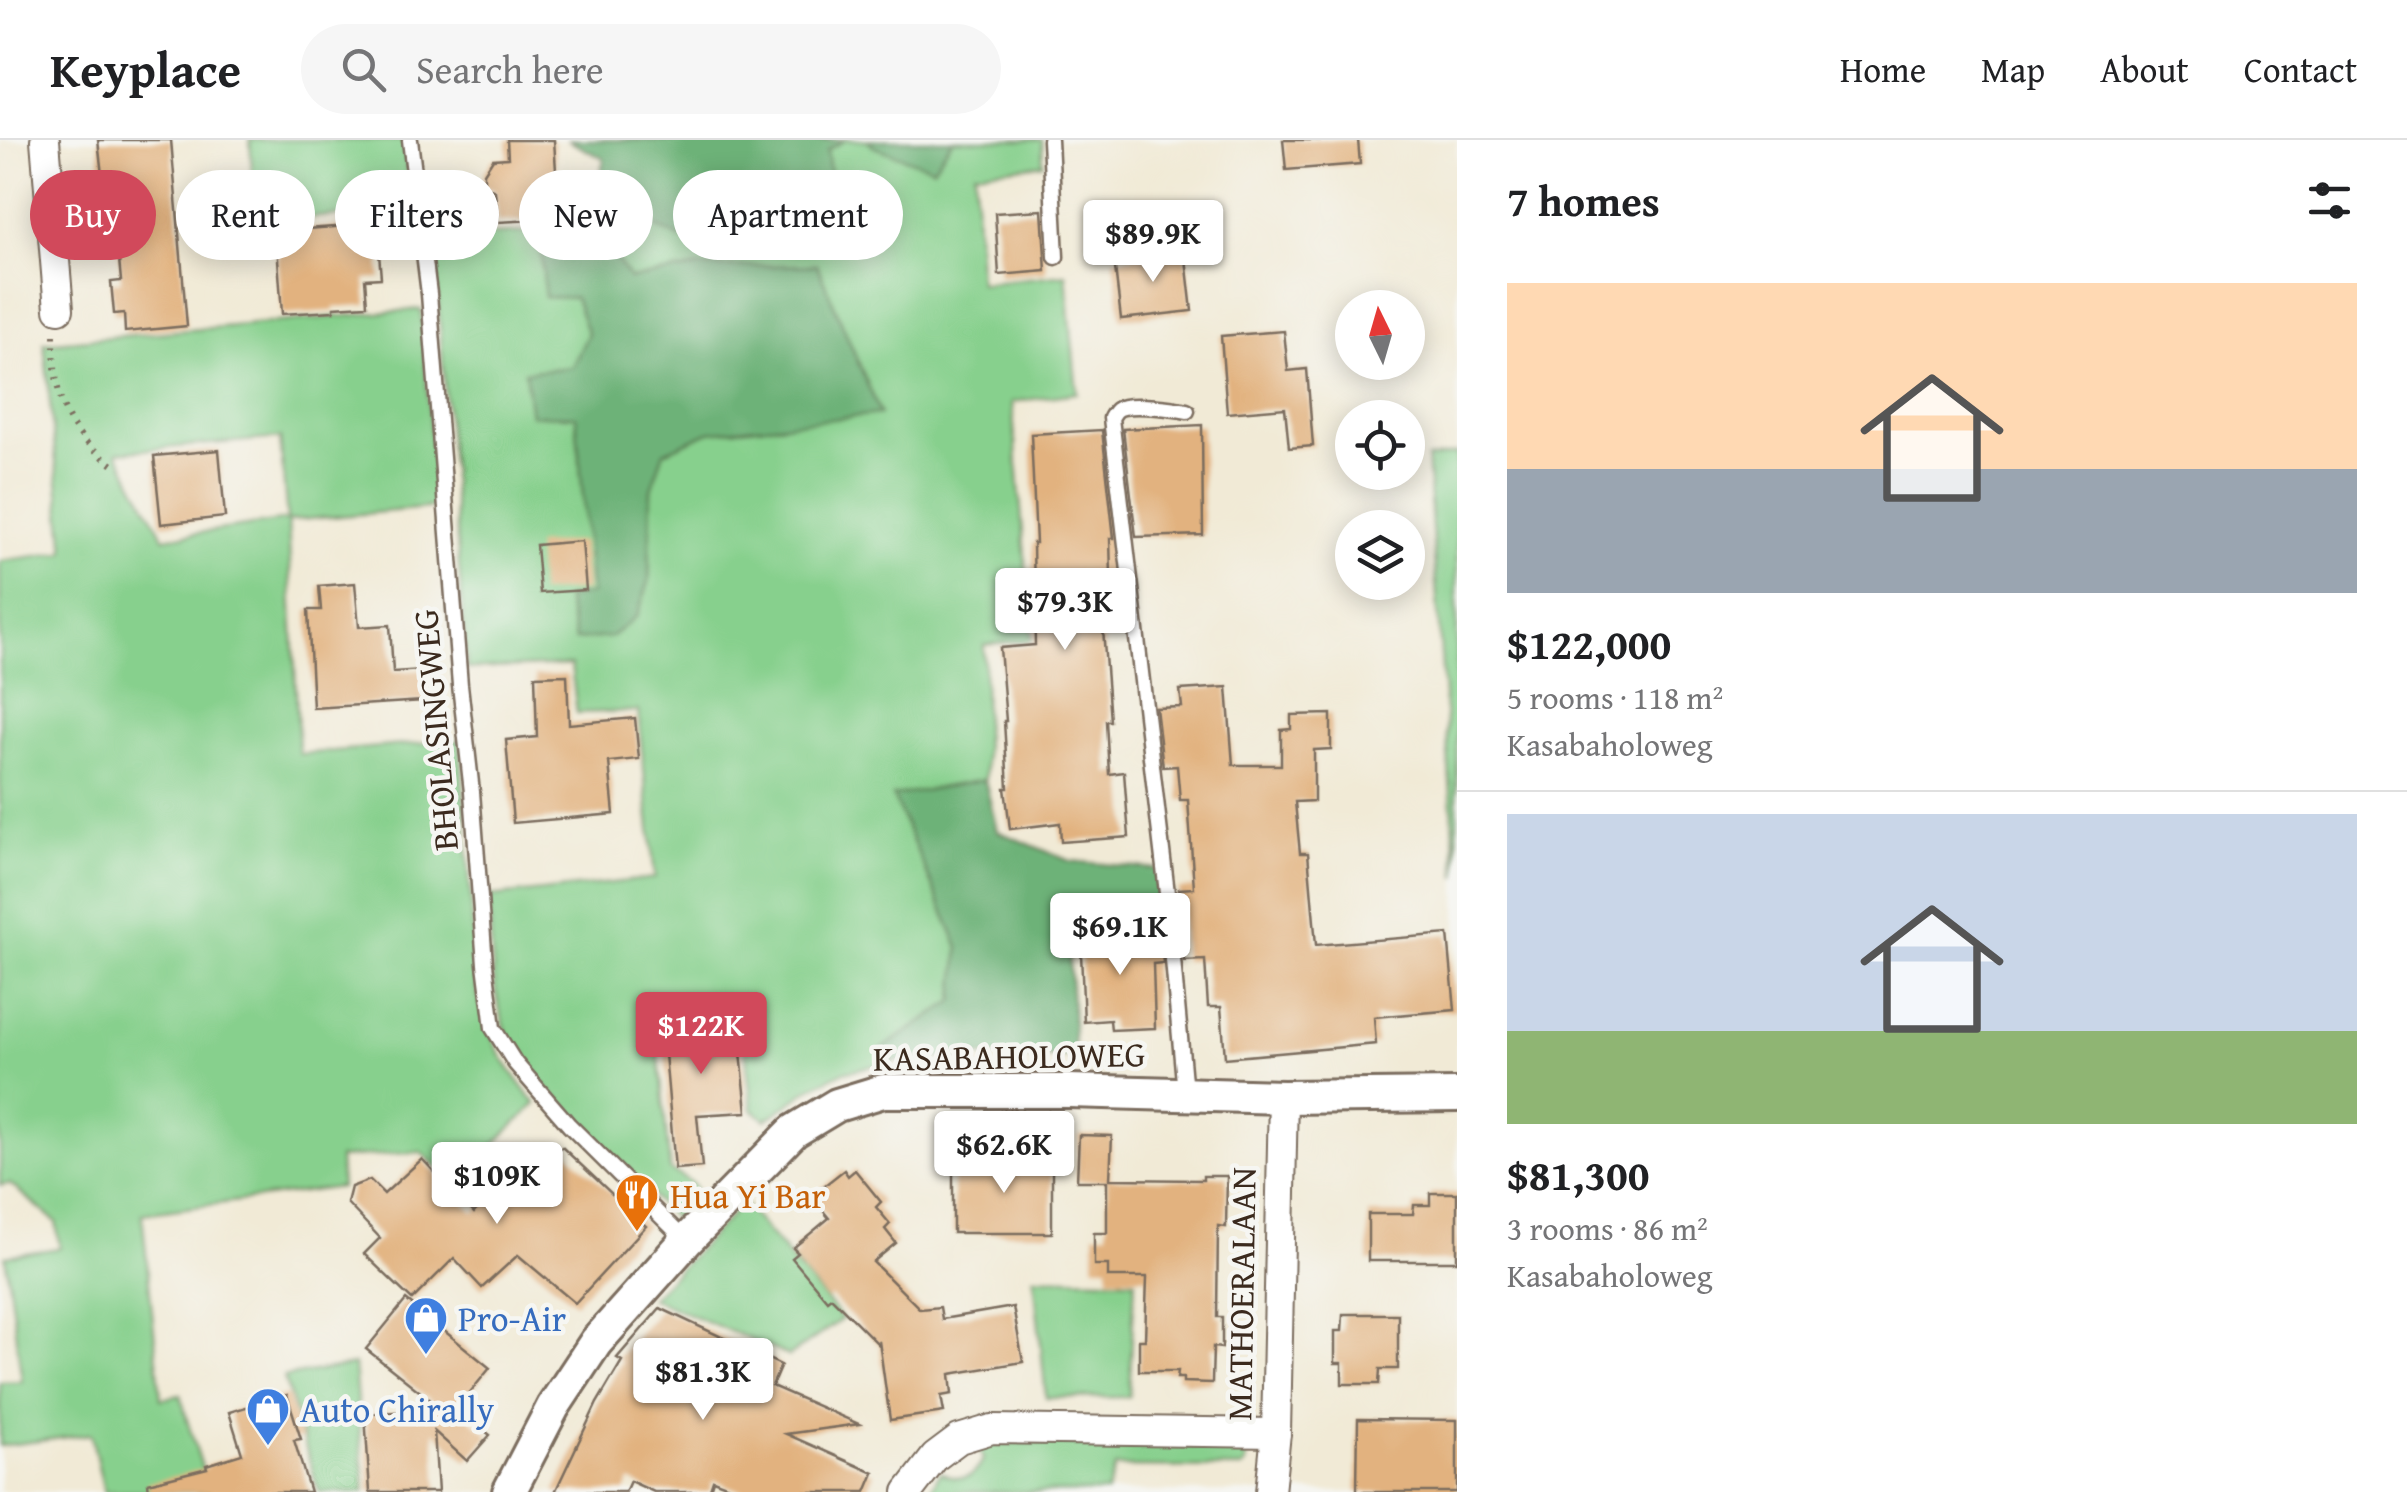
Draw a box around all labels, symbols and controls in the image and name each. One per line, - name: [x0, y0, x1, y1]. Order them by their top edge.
- search box: [301, 24, 1001, 114]
- text: Keyplace: [50, 34, 241, 105]
- text: Search here: [416, 41, 604, 97]
- icon: search: [336, 42, 391, 97]
- text: Home: [1840, 44, 1926, 95]
- text: Map: [1981, 44, 2045, 95]
- text: About: [2100, 44, 2189, 95]
- text: Contact: [2244, 44, 2357, 95]
- chip: Buy: [30, 170, 156, 260]
- chip: Rent: [176, 170, 315, 260]
- chip: Filters: [335, 170, 499, 260]
- chip: New: [519, 170, 653, 260]
- chip: Apartment: [673, 170, 903, 260]
- text: 7 homes: [1507, 170, 1660, 231]
- icon: filters: [2302, 173, 2357, 228]
- pin: $89.9K: [1072, 200, 1234, 285]
- text: $89.9K: [1105, 209, 1201, 256]
- north arrow: [1335, 290, 1425, 380]
- map controls: [1335, 290, 1425, 600]
- icon: home: [1842, 348, 2022, 528]
- button: locate: [1335, 400, 1425, 490]
- button: layers: [1335, 510, 1425, 600]
- pin: $79.3K: [984, 568, 1146, 653]
- text: $79.3K: [1017, 577, 1113, 624]
- street label: BHOLASINGWEG: [399, 607, 471, 853]
- text: $122,000: [1507, 613, 1671, 674]
- text: 5 rooms · 118 m²: [1507, 674, 1723, 721]
- text: Kasabaholoweg: [1507, 721, 1713, 768]
- icon: home: [1842, 879, 2022, 1059]
- pin: $69.1K: [1039, 893, 1201, 978]
- text: $69.1K: [1072, 902, 1168, 949]
- pin: $122K: [631, 992, 771, 1077]
- text: $122K: [658, 1001, 744, 1048]
- street label: KASABAHOLOWEG: [872, 1028, 1146, 1084]
- pin: $62.6K: [923, 1111, 1085, 1196]
- text: $62.6K: [956, 1120, 1052, 1167]
- pin: $109K: [427, 1142, 567, 1227]
- text: $81,300: [1507, 1144, 1649, 1205]
- text: $109K: [454, 1151, 540, 1198]
- street label: MATHOERALAAN: [1213, 1167, 1269, 1421]
- place label: Hua Yi Bar: [670, 1170, 826, 1221]
- restaurant icon: Hua Yi Bar: [614, 1172, 660, 1233]
- text: 3 rooms · 86 m²: [1507, 1205, 1708, 1252]
- text: Kasabaholoweg: [1507, 1252, 1713, 1299]
- place label: Pro-Air: [458, 1293, 566, 1344]
- shop icon: Pro-Air: [403, 1295, 449, 1356]
- pin: $81.3K: [622, 1338, 784, 1423]
- text: $81.3K: [655, 1347, 751, 1394]
- place label: Auto Chirally: [300, 1384, 495, 1435]
- shop icon: Auto Chirally: [245, 1386, 291, 1447]

